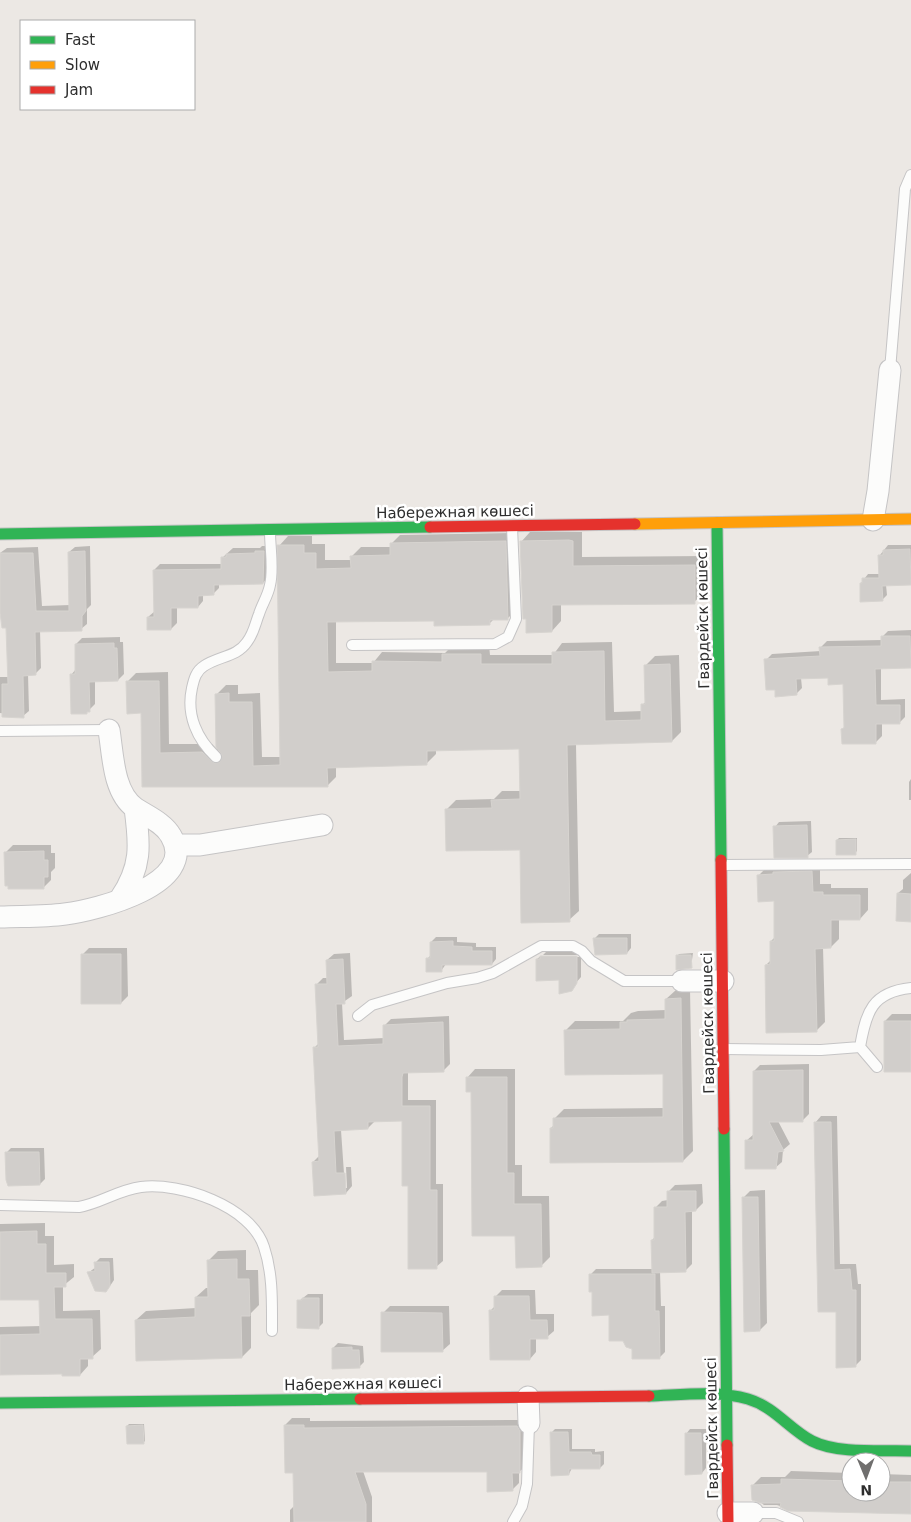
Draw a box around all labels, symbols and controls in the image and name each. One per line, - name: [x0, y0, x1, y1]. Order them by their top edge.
- legend: [20, 20, 195, 110]
- text: Fast: [65, 31, 95, 49]
- text: Slow: [65, 56, 100, 74]
- text: Jam: [64, 81, 93, 99]
- street label: Набережная көшесі: [376, 502, 534, 522]
- street label: Гвардейск көшесі: [693, 547, 713, 689]
- street label: Гвардейск көшесі: [698, 952, 718, 1094]
- street label: Гвардейск көшесі: [702, 1357, 722, 1499]
- street label: Набережная көшесі: [284, 1374, 442, 1394]
- north arrow: [841, 1452, 891, 1502]
- text: N: [860, 1482, 872, 1498]

